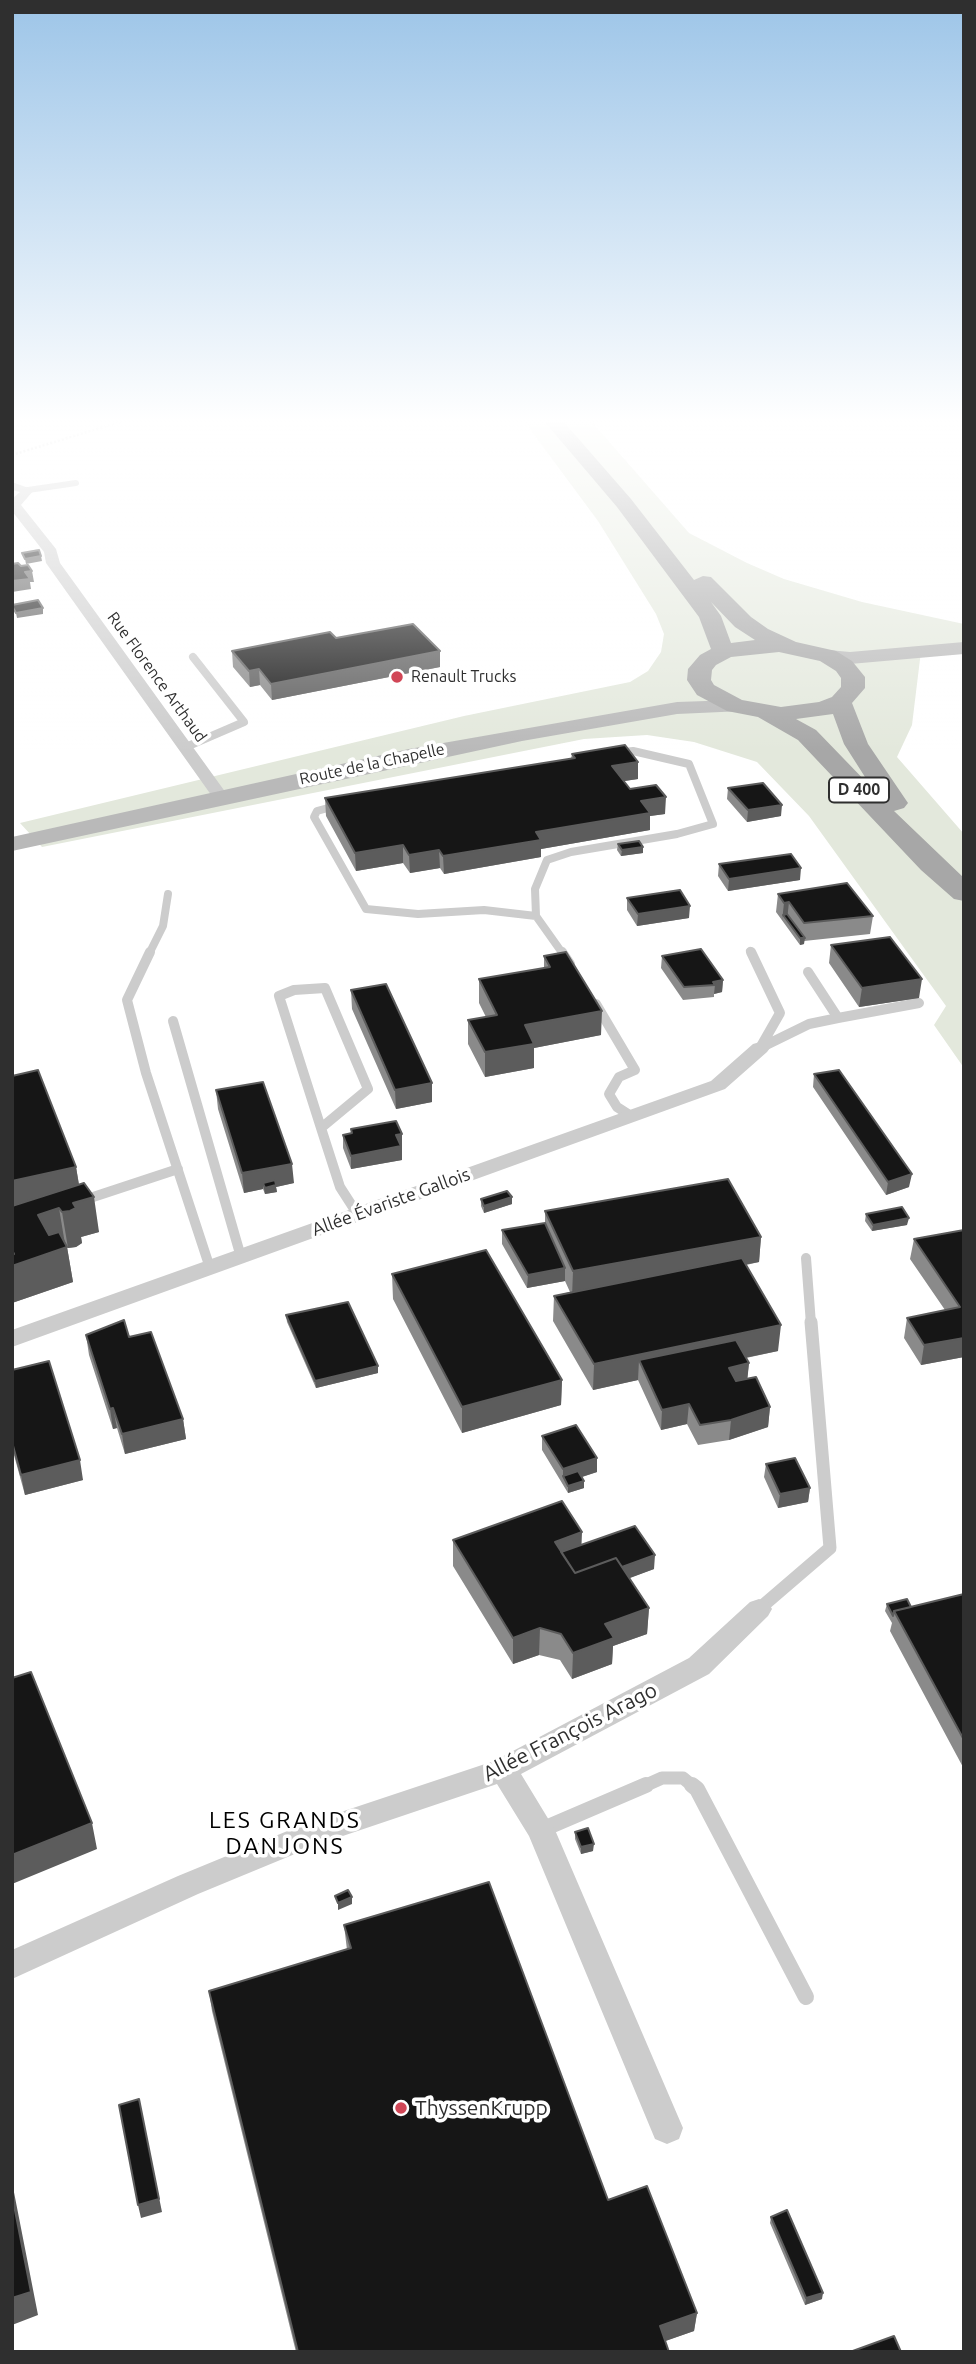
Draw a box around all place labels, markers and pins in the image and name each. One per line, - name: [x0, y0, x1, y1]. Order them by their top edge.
- place label: Renault Trucks: [411, 667, 516, 687]
- marker: Renault Trucks: [389, 669, 405, 685]
- place label: ThyssenKrupp: [415, 2095, 548, 2121]
- marker: ThyssenKrupp: [393, 2100, 409, 2116]

